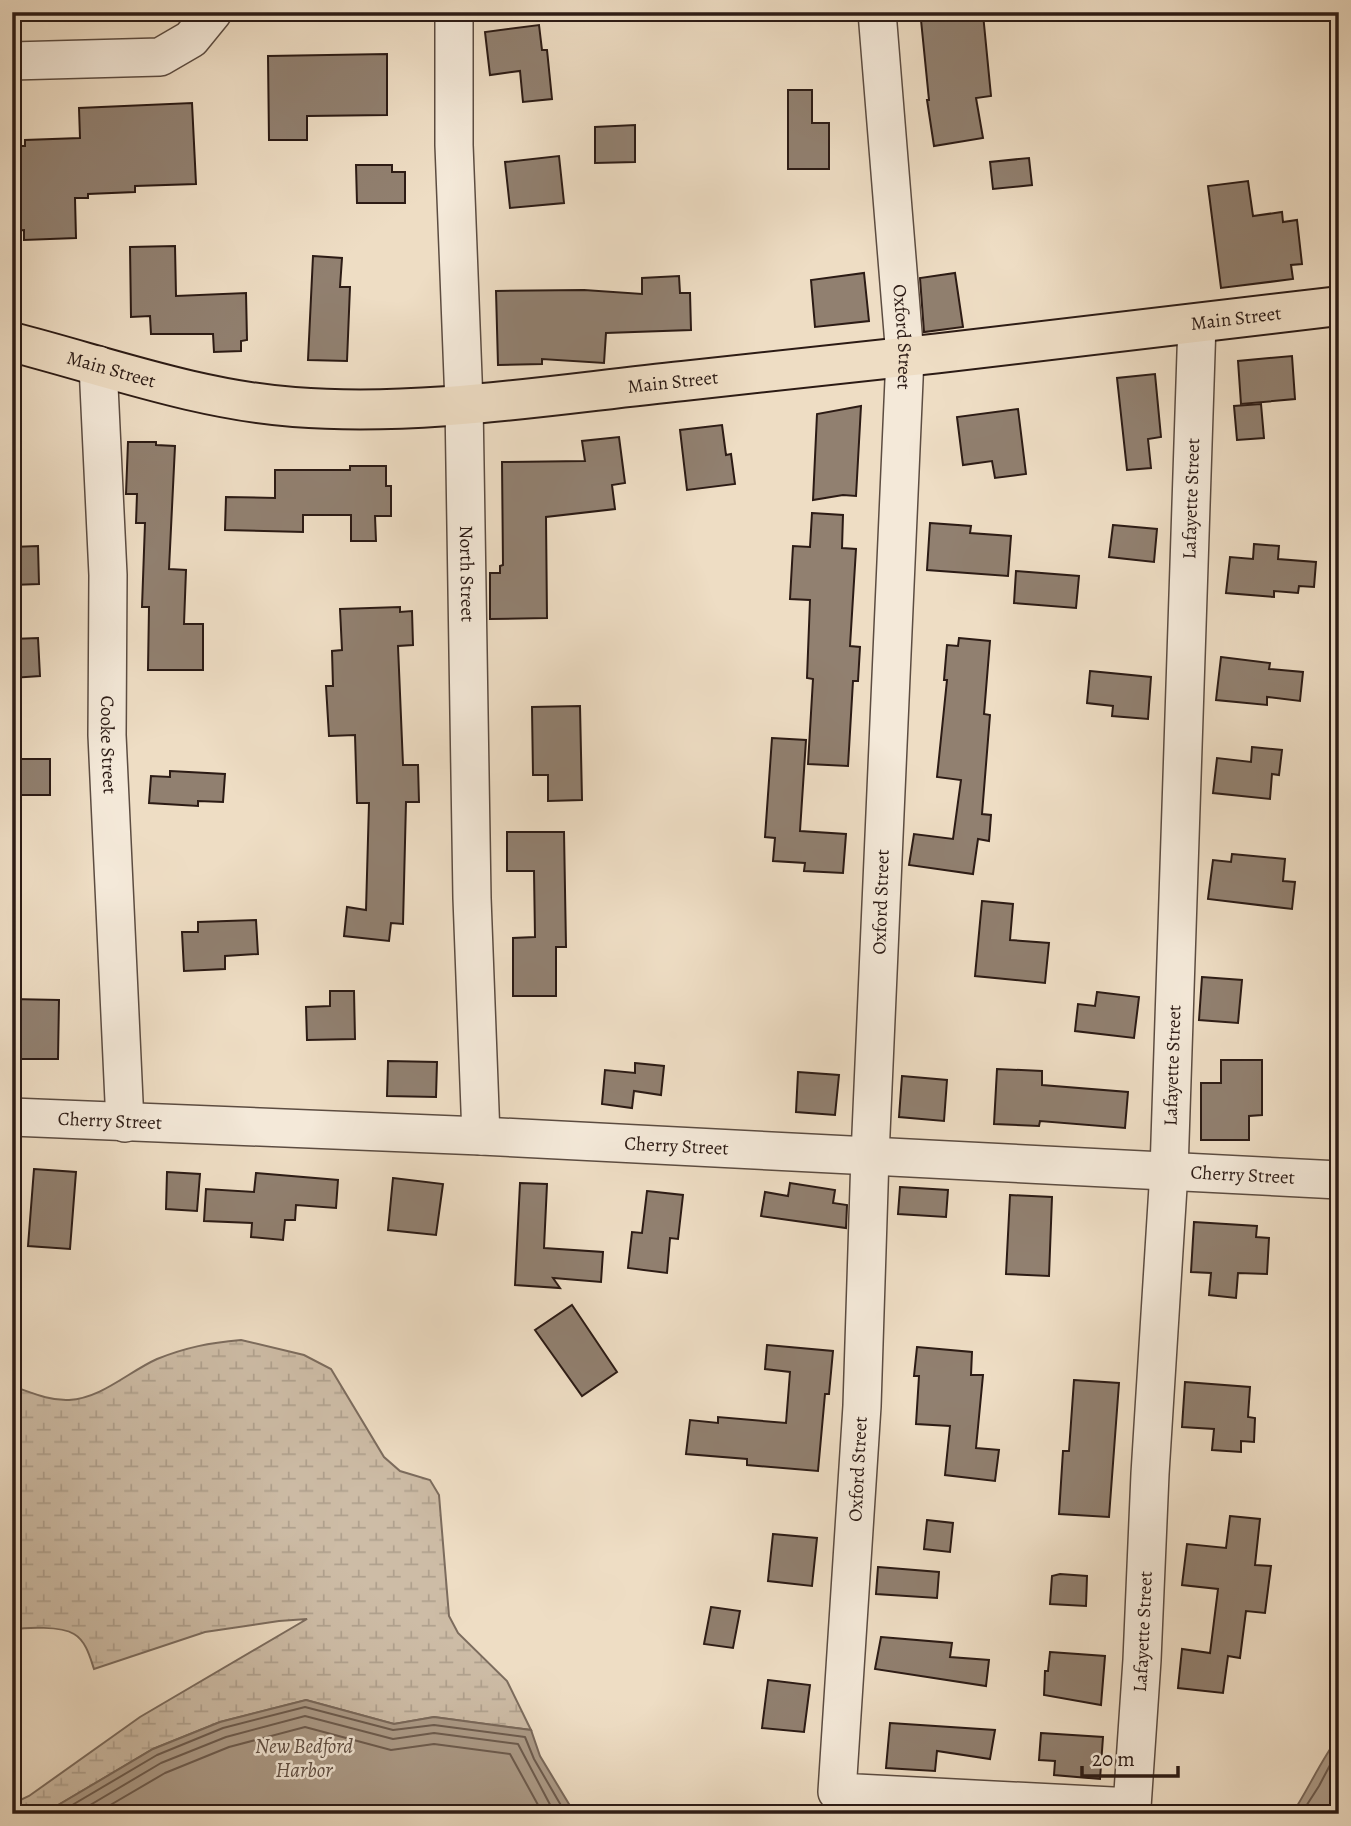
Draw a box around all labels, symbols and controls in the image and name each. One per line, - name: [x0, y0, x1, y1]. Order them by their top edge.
- street label: Oxford Street: [886, 283, 918, 390]
- street label: Main Street: [1189, 300, 1283, 337]
- street label: Main Street: [64, 345, 158, 394]
- street label: Main Street: [626, 364, 719, 400]
- street label: Lafayette Street: [1176, 438, 1206, 560]
- street label: North Street: [453, 525, 481, 622]
- street label: Cooke Street: [94, 695, 123, 795]
- street label: Oxford Street: [866, 849, 896, 955]
- street label: Lafayette Street: [1157, 1004, 1187, 1126]
- street label: Cherry Street: [57, 1106, 163, 1136]
- street label: Cherry Street: [624, 1130, 729, 1162]
- street label: Cherry Street: [1190, 1159, 1295, 1191]
- street label: Oxford Street: [842, 1416, 874, 1522]
- street label: Lafayette Street: [1127, 1570, 1159, 1693]
- water label: New Bedford Harbor: [255, 1732, 353, 1784]
- scale bar: [1082, 1735, 1178, 1779]
- text: 20 m: [1092, 1745, 1135, 1773]

